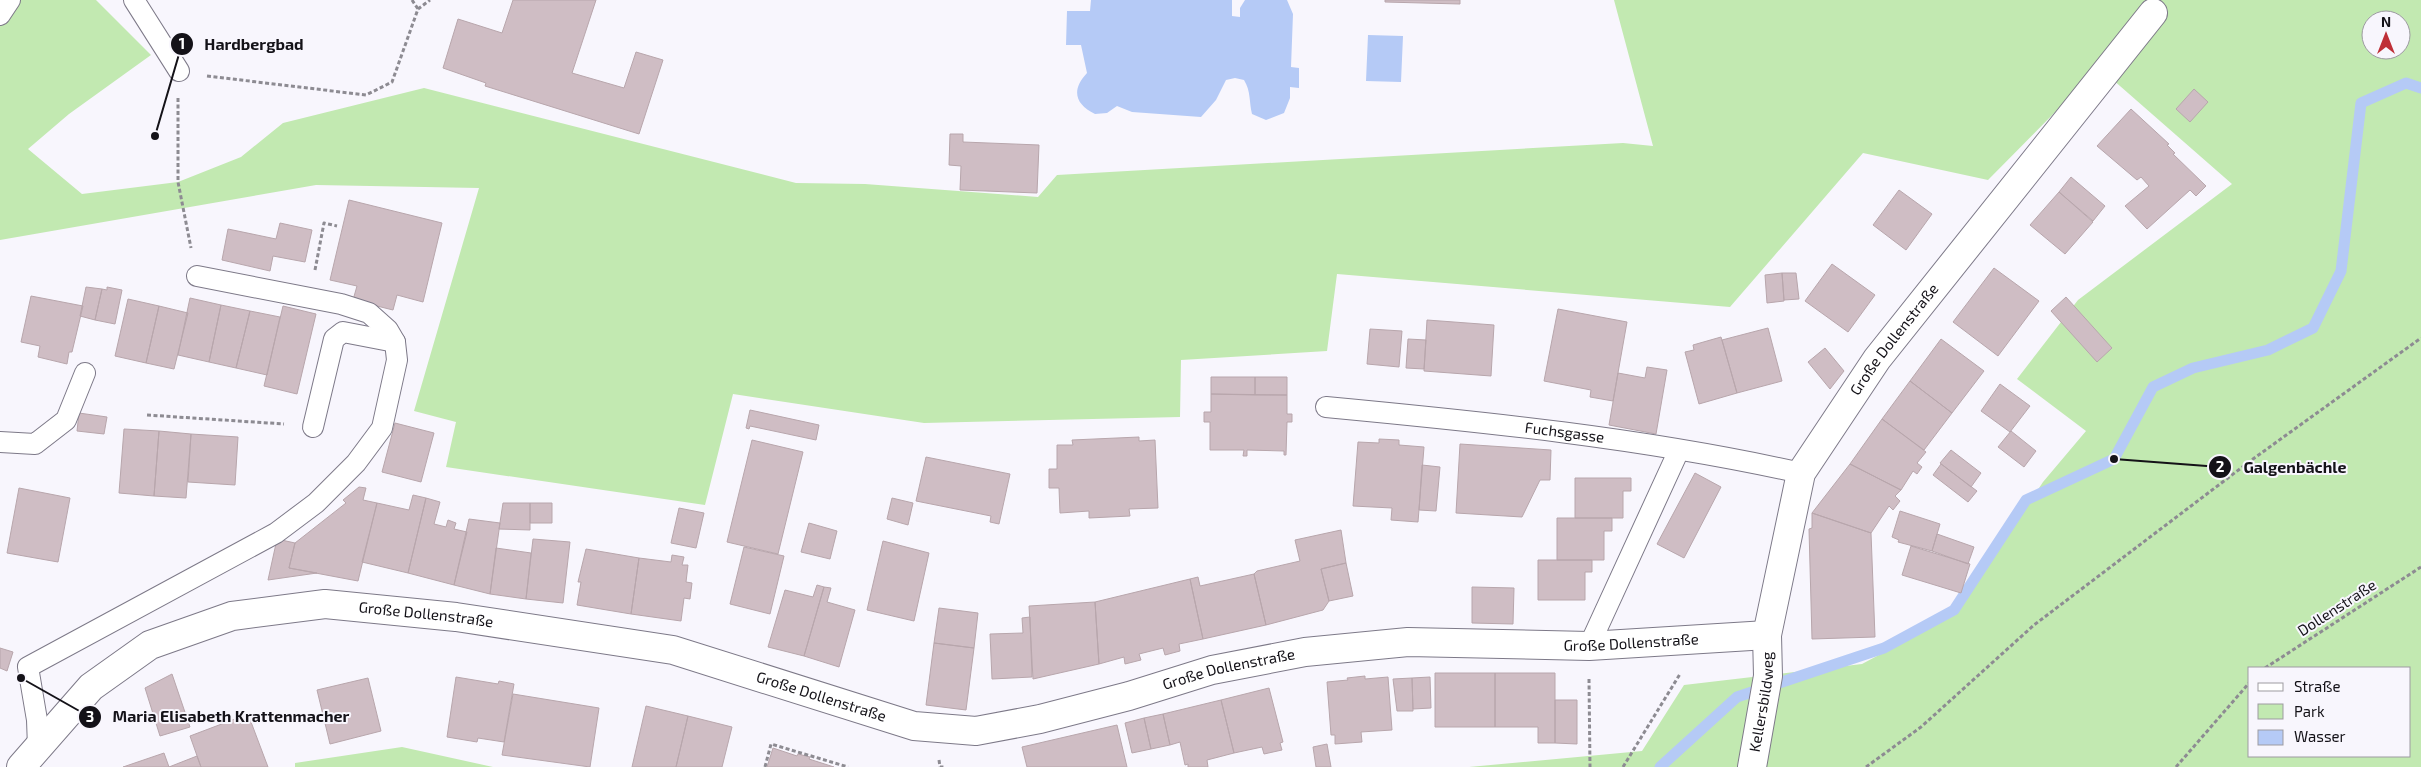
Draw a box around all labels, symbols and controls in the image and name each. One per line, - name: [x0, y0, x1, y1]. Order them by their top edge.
- north arrow: [2361, 10, 2411, 60]
- text: N: [2381, 13, 2391, 30]
- callout: Hardbergbad: [170, 29, 314, 60]
- text: 1: [179, 34, 185, 52]
- text: Hardbergbad: [204, 34, 304, 53]
- street label: Große Dollenstraße: [1846, 279, 1942, 398]
- street label: Fuchsgasse: [1524, 418, 1606, 446]
- callout: Galgenbächle: [2208, 452, 2356, 483]
- text: 2: [2216, 457, 2225, 475]
- text: Galgenbächle: [2243, 457, 2347, 476]
- street label: Dollenstraße: [2294, 575, 2379, 639]
- street label: Große Dollenstraße: [358, 597, 495, 631]
- street label: Große Dollenstraße: [1563, 629, 1699, 654]
- street label: Große Dollenstraße: [1160, 644, 1296, 693]
- street label: Kellersbildweg: [1745, 651, 1776, 753]
- street label: Große Dollenstraße: [754, 667, 889, 725]
- legend: [2248, 667, 2411, 757]
- text: Straße: [2294, 677, 2340, 695]
- callout: Maria Elisabeth Krattenmacher: [78, 701, 360, 732]
- text: Park: [2294, 702, 2325, 720]
- text: Maria Elisabeth Krattenmacher: [113, 706, 350, 725]
- text: 3: [86, 707, 94, 725]
- text: Wasser: [2294, 727, 2346, 745]

